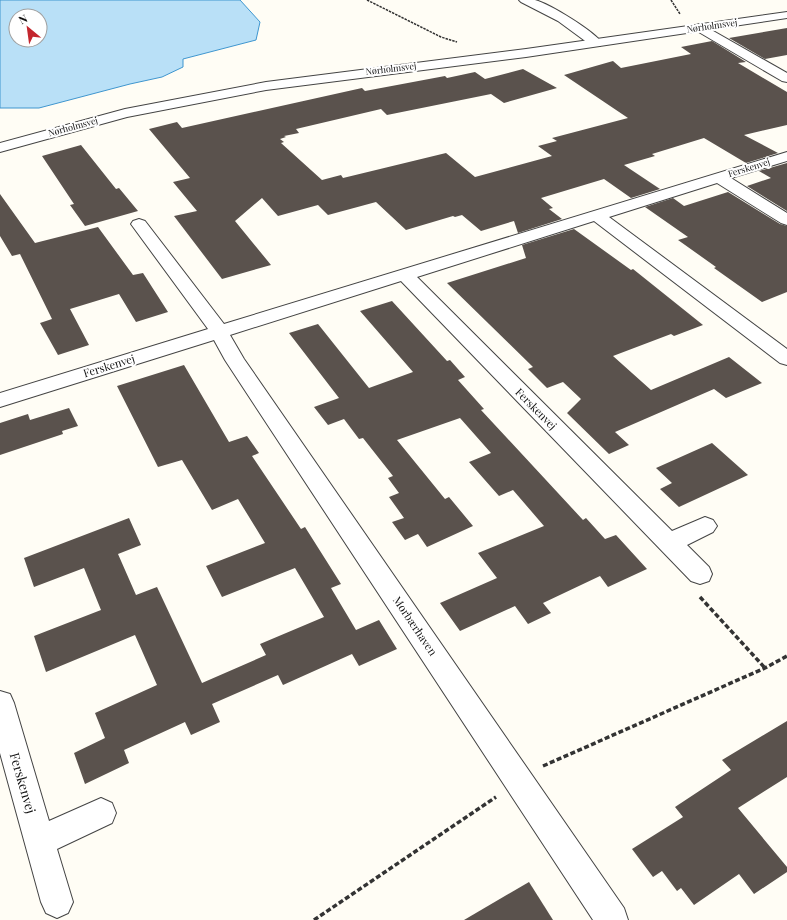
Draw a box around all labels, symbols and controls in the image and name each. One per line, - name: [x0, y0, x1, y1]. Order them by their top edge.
- north arrow: [8, 8, 48, 48]
- text: N: [16, 10, 30, 27]
- street label: Nørholmsvej: [686, 16, 738, 34]
- street label: Nørholmsvej: [365, 59, 417, 77]
- street label: Nørholmsvej: [47, 114, 99, 138]
- street label: Ferskenvej: [726, 155, 771, 179]
- street label: Ferskenvej: [81, 351, 136, 380]
- street label: Ferskenvej: [512, 385, 560, 433]
- street label: Morbærhaven: [390, 593, 441, 659]
- street label: Ferskenvej: [7, 750, 40, 815]

